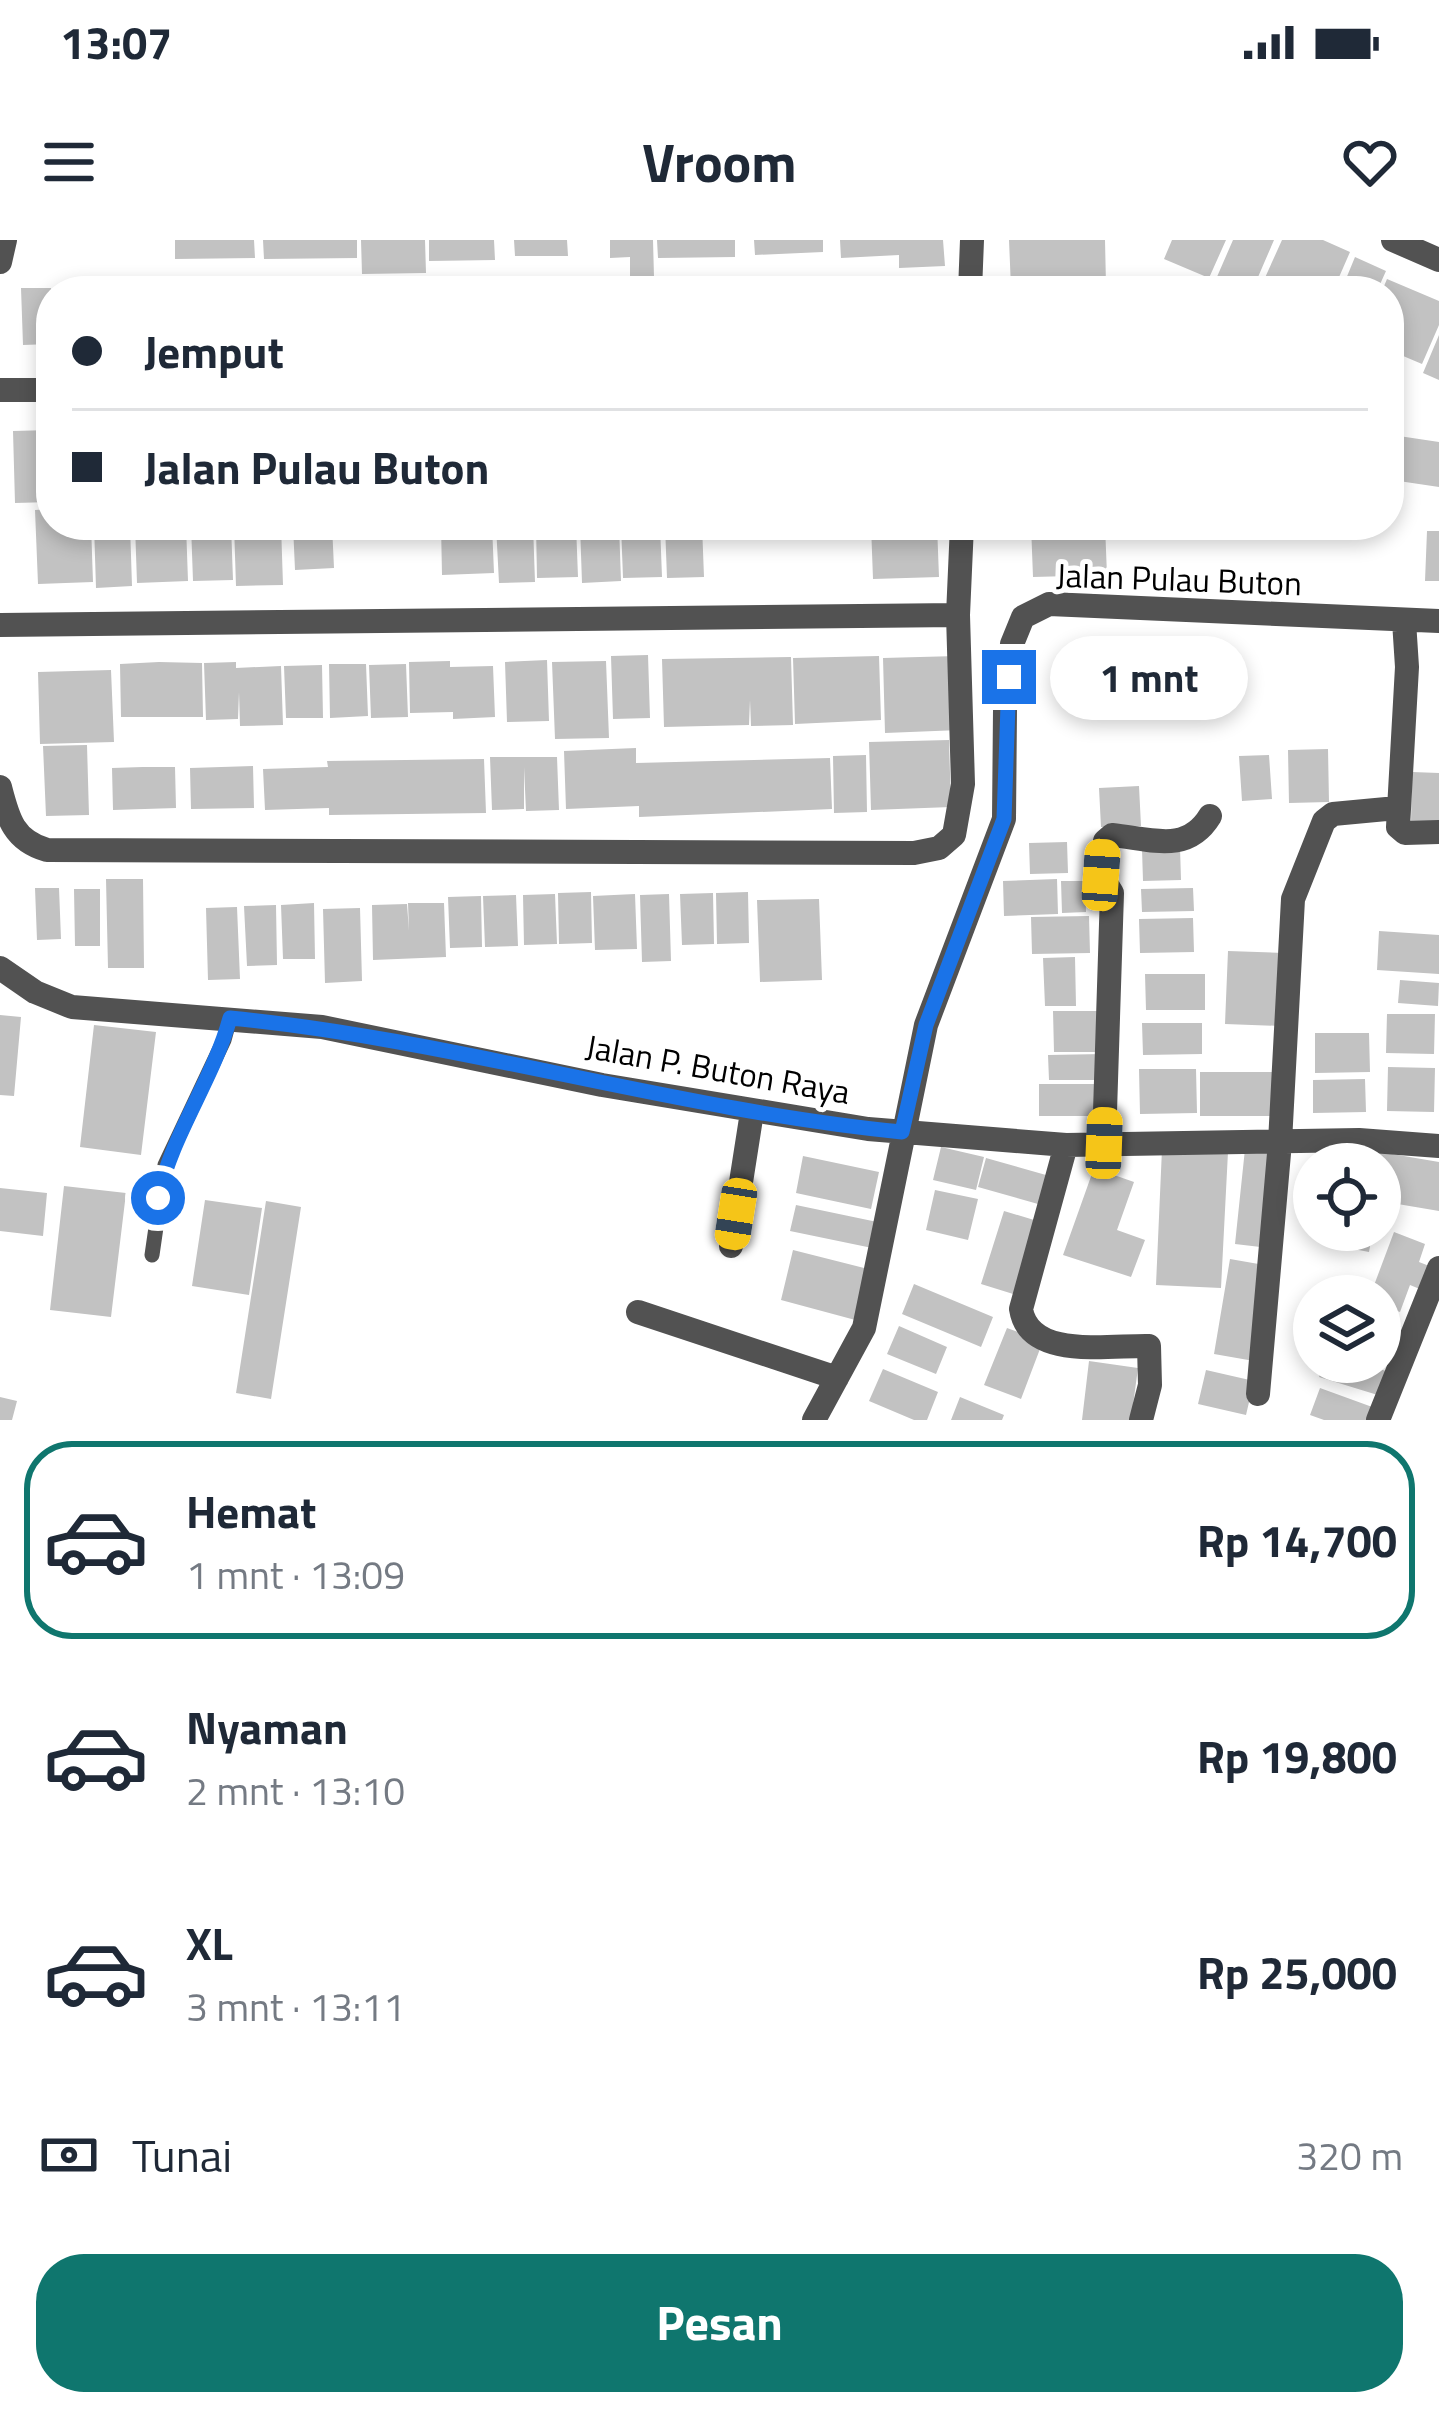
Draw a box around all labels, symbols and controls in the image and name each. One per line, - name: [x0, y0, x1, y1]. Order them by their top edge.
- text: 13:07: [60, 8, 172, 76]
- text: Vroom: [642, 121, 797, 203]
- icon: menu: [36, 129, 102, 195]
- icon: heart: [1337, 129, 1403, 195]
- text: Jemput: [144, 317, 284, 385]
- text: Jalan Pulau Buton: [144, 433, 489, 501]
- street label: Jalan Pulau Buton: [1055, 550, 1303, 608]
- callout: 1 mnt: [1051, 635, 1249, 719]
- text: 1 mnt: [1100, 648, 1198, 707]
- route end: [982, 650, 1036, 704]
- car: [1081, 838, 1121, 912]
- street label: Jalan P. Buton Raya: [582, 1021, 854, 1117]
- car: [1085, 1106, 1123, 1180]
- map controls: [1293, 1143, 1401, 1383]
- button: locate: [1293, 1143, 1401, 1251]
- route start: [131, 1171, 185, 1225]
- car: [713, 1176, 759, 1252]
- button: layers: [1293, 1275, 1401, 1383]
- text: Hemat: [186, 1477, 316, 1545]
- icon: car: [42, 1486, 150, 1594]
- text: Rp 14,700: [1197, 1506, 1397, 1574]
- text: 1 mnt · 13:09: [186, 1545, 405, 1604]
- text: Nyaman: [186, 1693, 348, 1761]
- icon: car: [42, 1702, 150, 1810]
- text: Rp 19,800: [1197, 1722, 1397, 1790]
- text: 2 mnt · 13:10: [186, 1761, 405, 1820]
- text: XL: [186, 1909, 233, 1977]
- icon: car: [42, 1918, 150, 2026]
- text: Rp 25,000: [1197, 1938, 1397, 2006]
- text: 3 mnt · 13:11: [186, 1977, 405, 2036]
- text: Tunai: [132, 2121, 232, 2189]
- icon: cash: [36, 2122, 102, 2188]
- text: 320 m: [1296, 2126, 1403, 2185]
- button: Pesan: [36, 2254, 1403, 2392]

